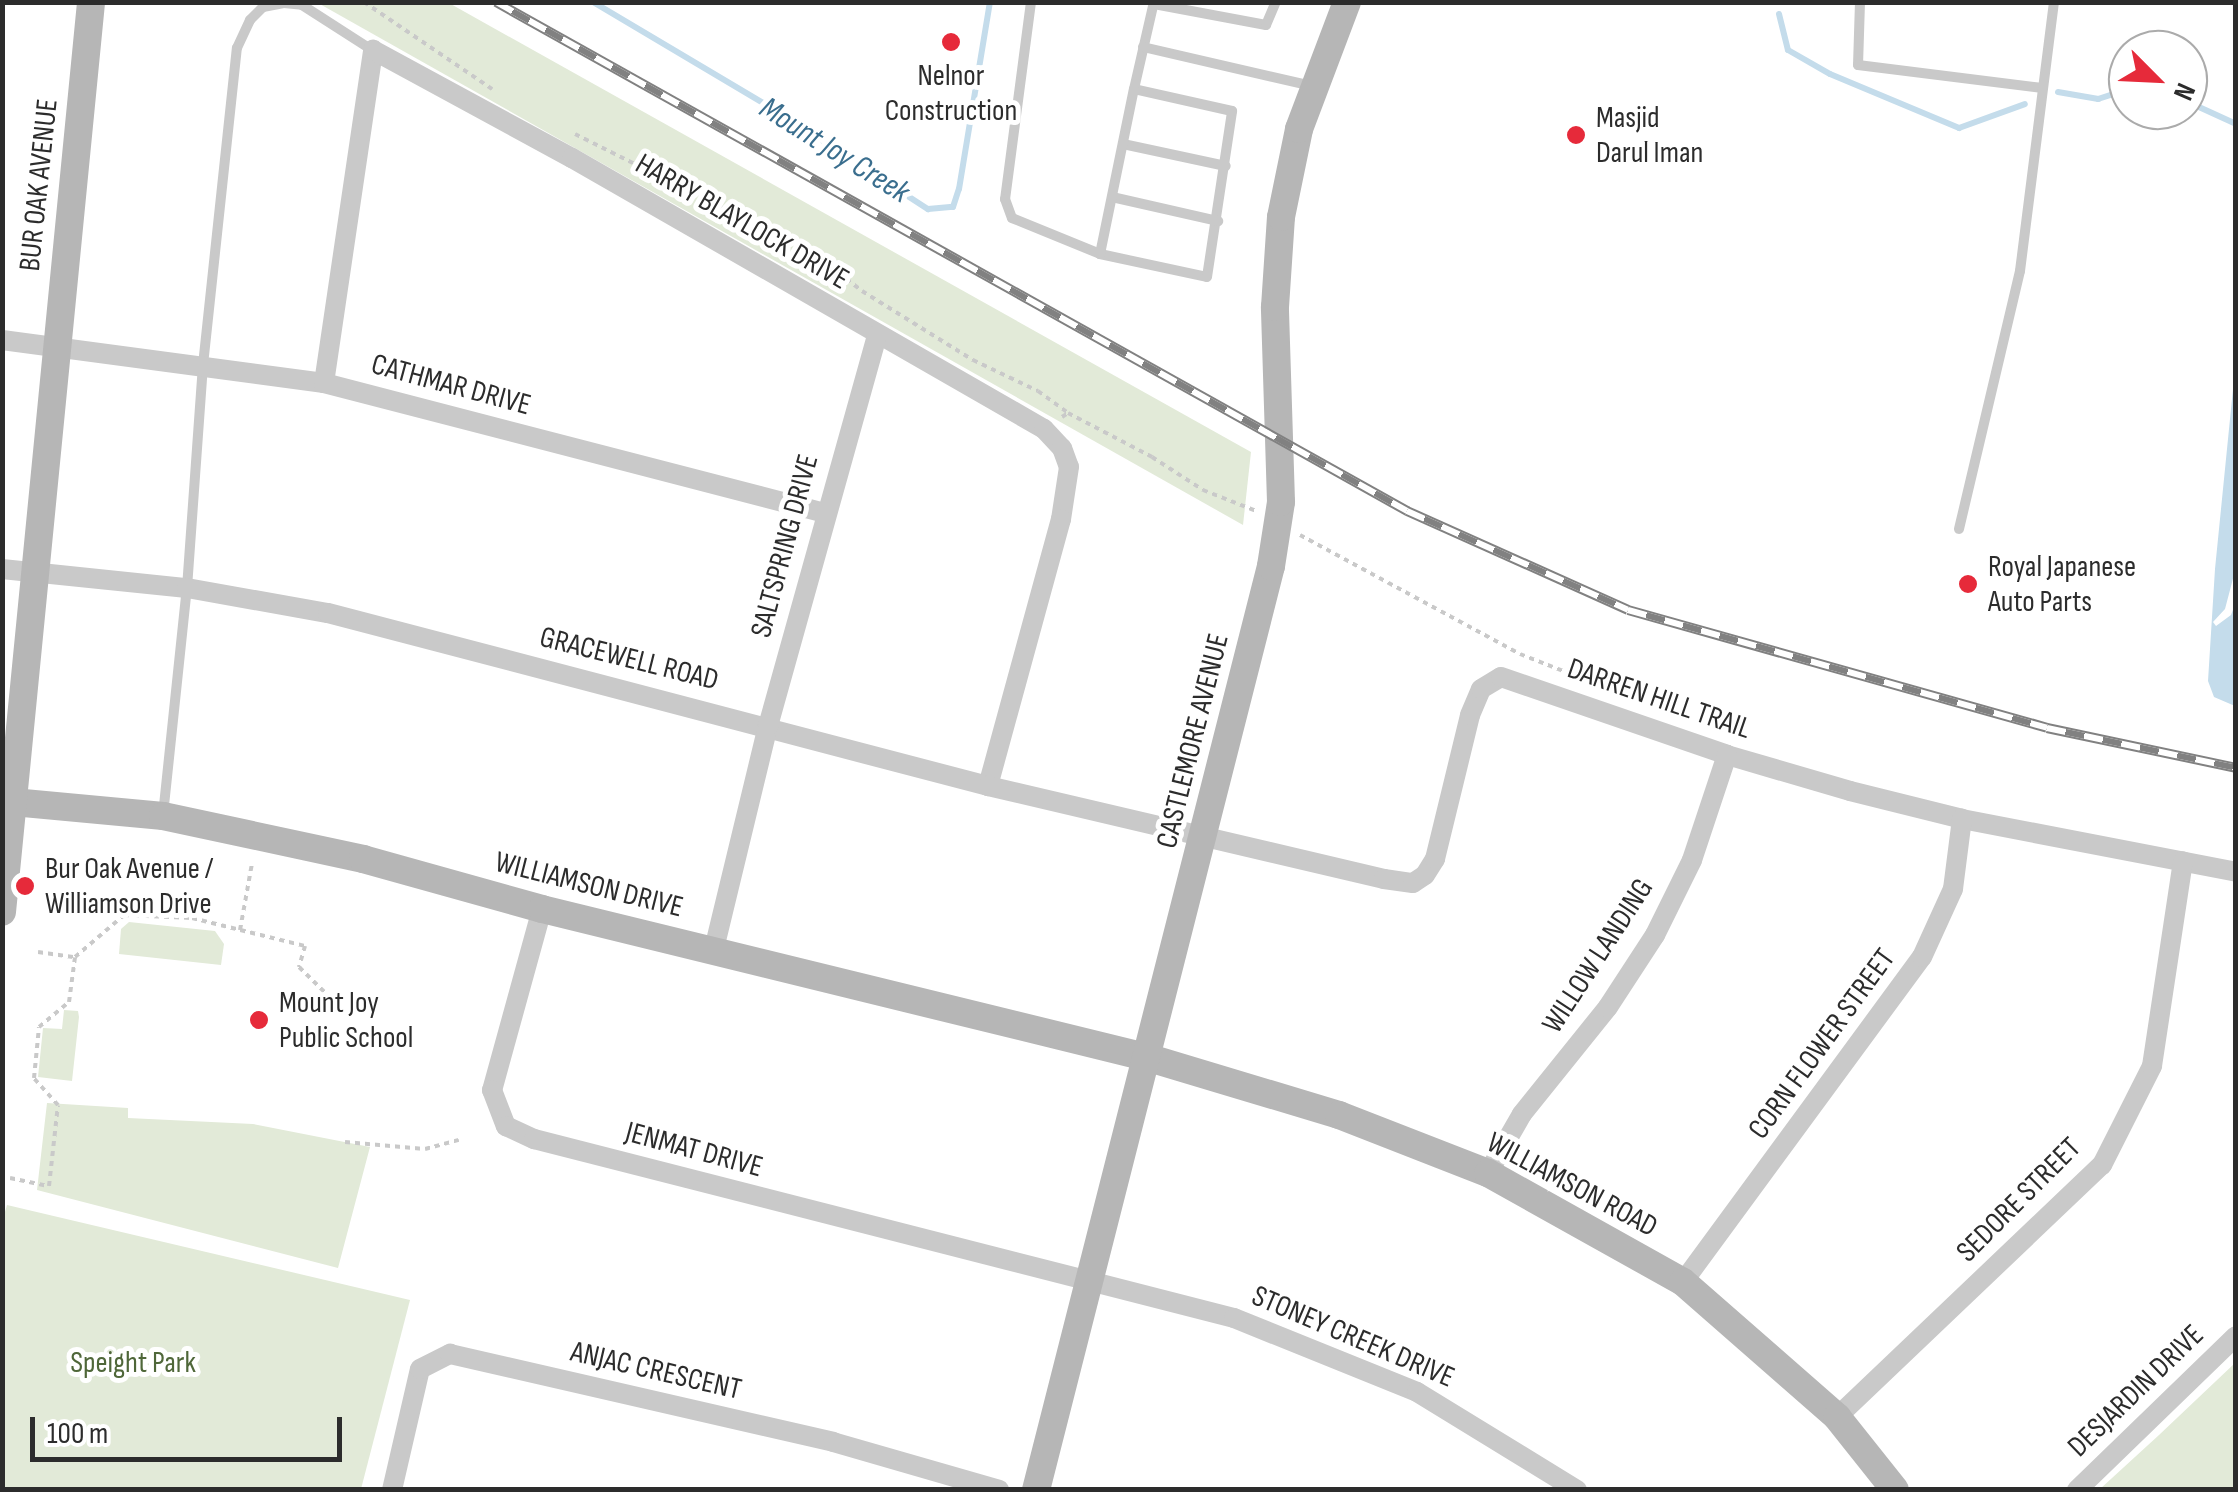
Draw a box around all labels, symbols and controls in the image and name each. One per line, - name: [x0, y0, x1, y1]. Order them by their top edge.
- north arrow: [2108, 30, 2208, 130]
- marker: Nelnor Construction: [940, 31, 962, 53]
- place label: Nelnor Construction: [885, 58, 1017, 128]
- text: N: [2166, 78, 2202, 105]
- water label: Mount Joy Creek: [752, 90, 916, 212]
- street label: BUR OAK AVENUE: [12, 97, 66, 273]
- place label: Masjid Darul Iman: [1596, 100, 1703, 170]
- marker: Masjid Darul Iman: [1565, 124, 1587, 146]
- street label: HARRY BLAYLOCK DRIVE: [629, 146, 855, 298]
- street label: CATHMAR DRIVE: [367, 346, 535, 424]
- street label: SALTSPRING DRIVE: [743, 451, 827, 641]
- place label: Royal Japanese Auto Parts: [1988, 549, 2136, 620]
- marker: Royal Japanese Auto Parts: [1957, 573, 1979, 595]
- street label: GRACEWELL ROAD: [536, 619, 722, 699]
- street label: CASTLEMORE AVENUE: [1149, 630, 1237, 852]
- street label: DARREN HILL TRAIL: [1563, 651, 1755, 747]
- street label: WILLIAMSON DRIVE: [491, 844, 687, 926]
- place label: Bur Oak Avenue / Williamson Drive: [45, 851, 213, 922]
- street label: WILLOW LANDING: [1535, 872, 1661, 1040]
- marker: Bur Oak Avenue / Williamson Drive: [14, 875, 36, 897]
- street label: CORN FLOWER STREET: [1741, 942, 1903, 1146]
- place label: Mount Joy Public School: [279, 985, 413, 1056]
- marker: Mount Joy Public School: [248, 1009, 270, 1031]
- street label: JENMAT DRIVE: [621, 1114, 767, 1186]
- street label: WILLIAMSON ROAD: [1481, 1125, 1663, 1245]
- street label: SEDORE STREET: [1949, 1130, 2089, 1270]
- street label: STONEY CREEK DRIVE: [1246, 1278, 1460, 1396]
- street label: DESJARDIN DRIVE: [2061, 1317, 2211, 1465]
- street label: ANJAC CRESCENT: [567, 1334, 745, 1408]
- park label: Speight Park: [70, 1345, 196, 1381]
- scale bar: [35, 1397, 348, 1459]
- text: 100 m: [47, 1416, 108, 1452]

